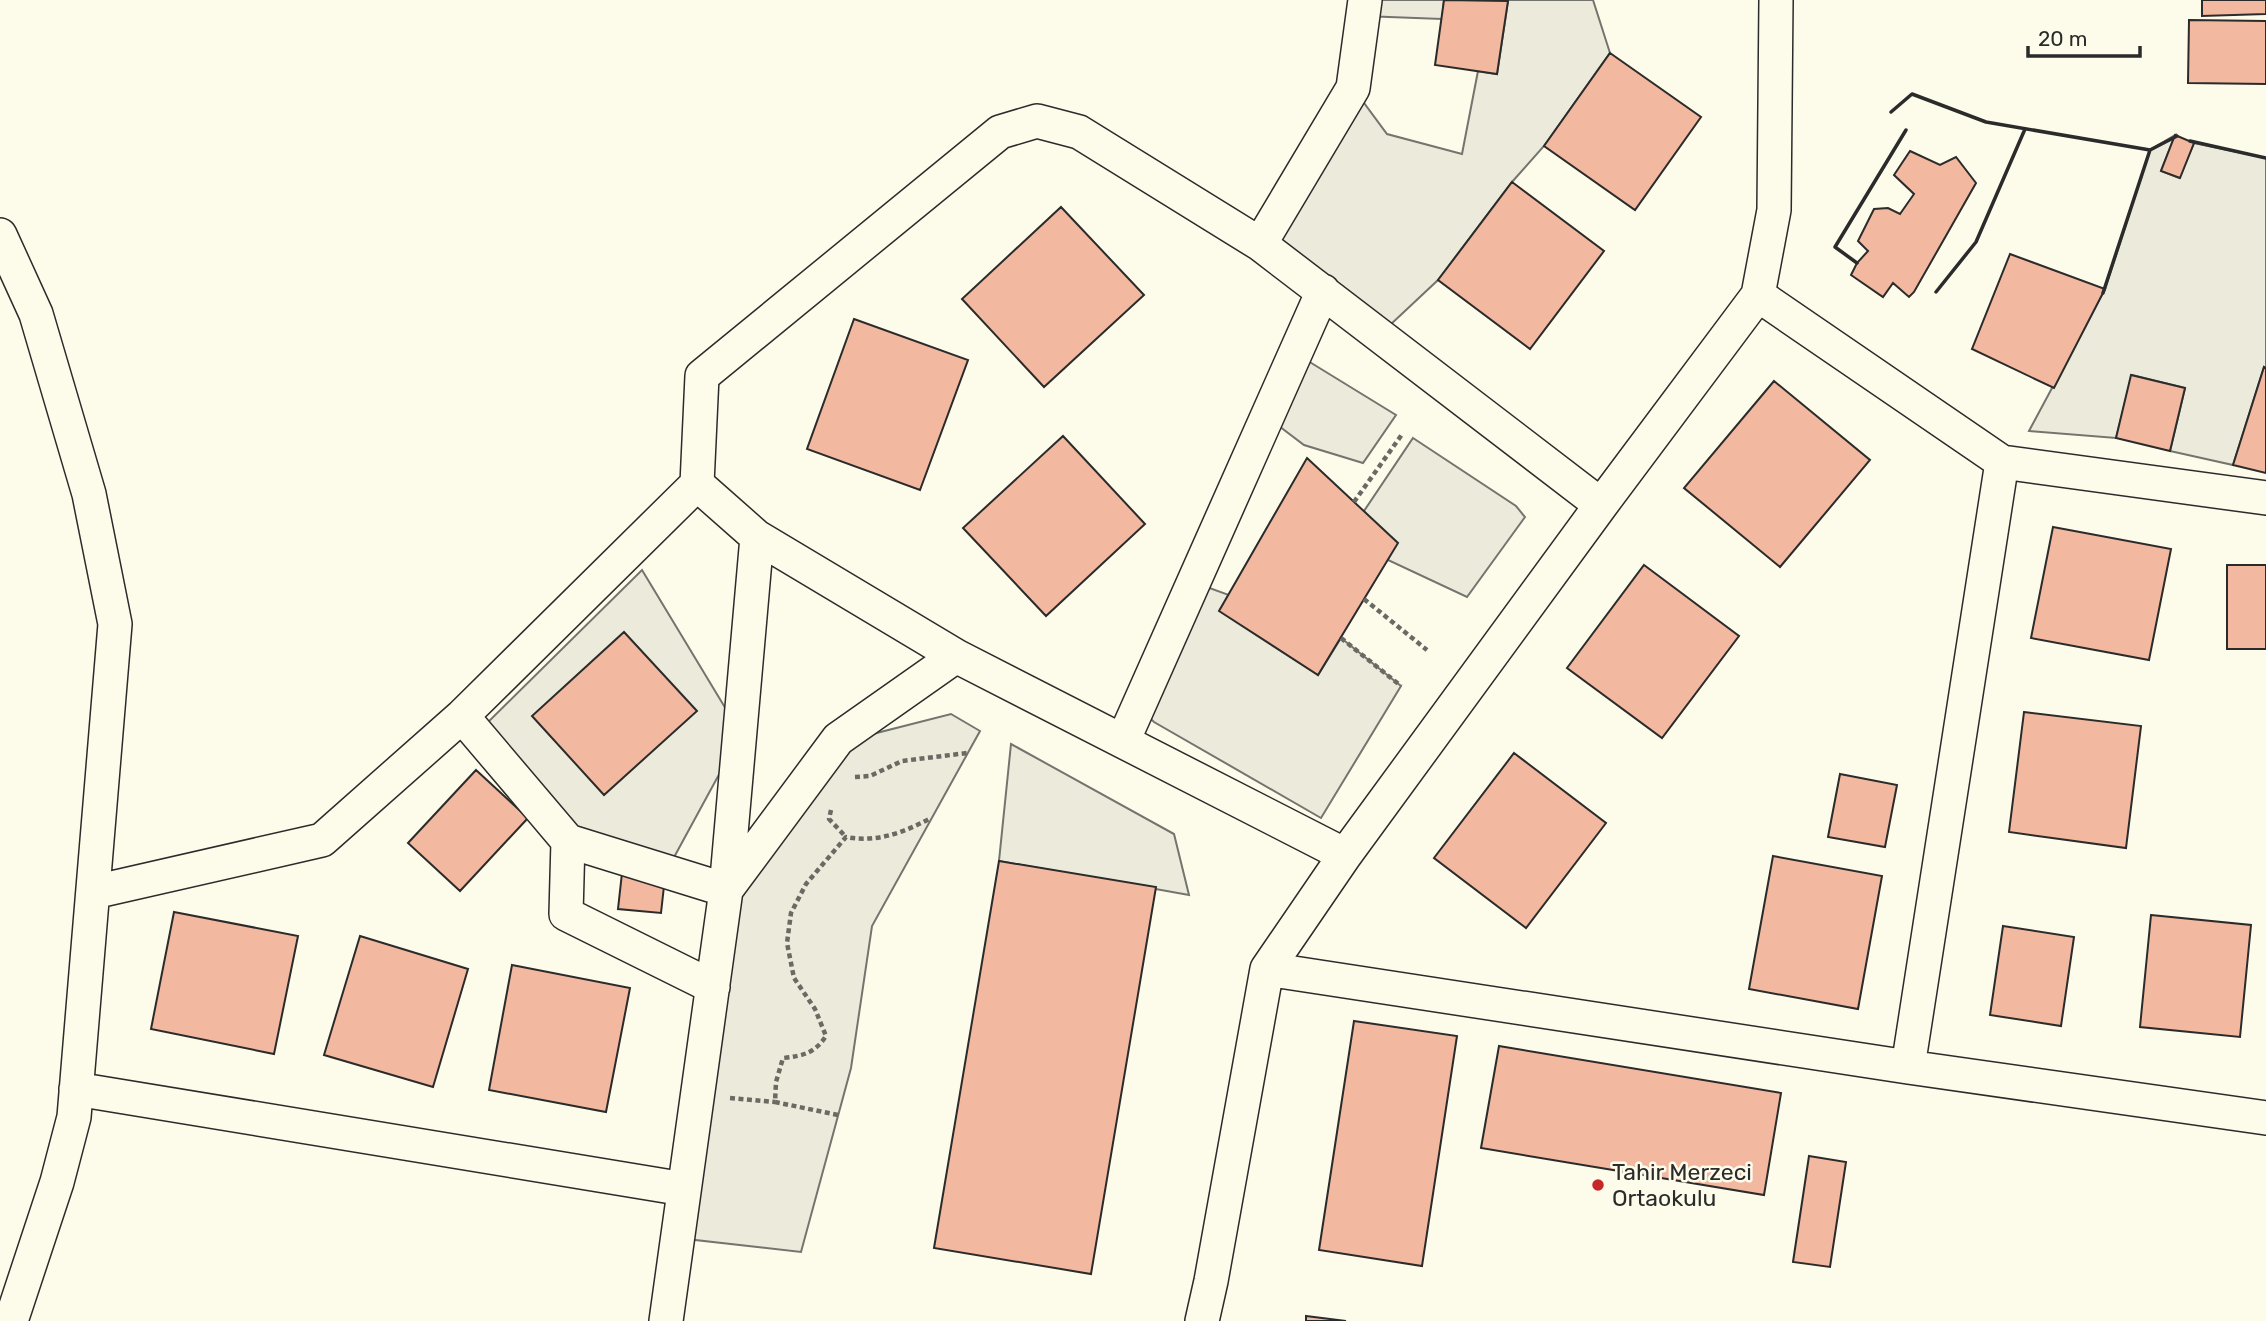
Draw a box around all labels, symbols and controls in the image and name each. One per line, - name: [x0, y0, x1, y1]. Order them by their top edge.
- scale bar: [2028, 14, 2140, 58]
- text: 20 m: [2038, 26, 2087, 51]
- place label: Tahir Merzeci Ortaokulu: [1612, 1158, 1752, 1212]
- marker: Tahir Merzeci Ortaokulu: [1590, 1177, 1606, 1193]

